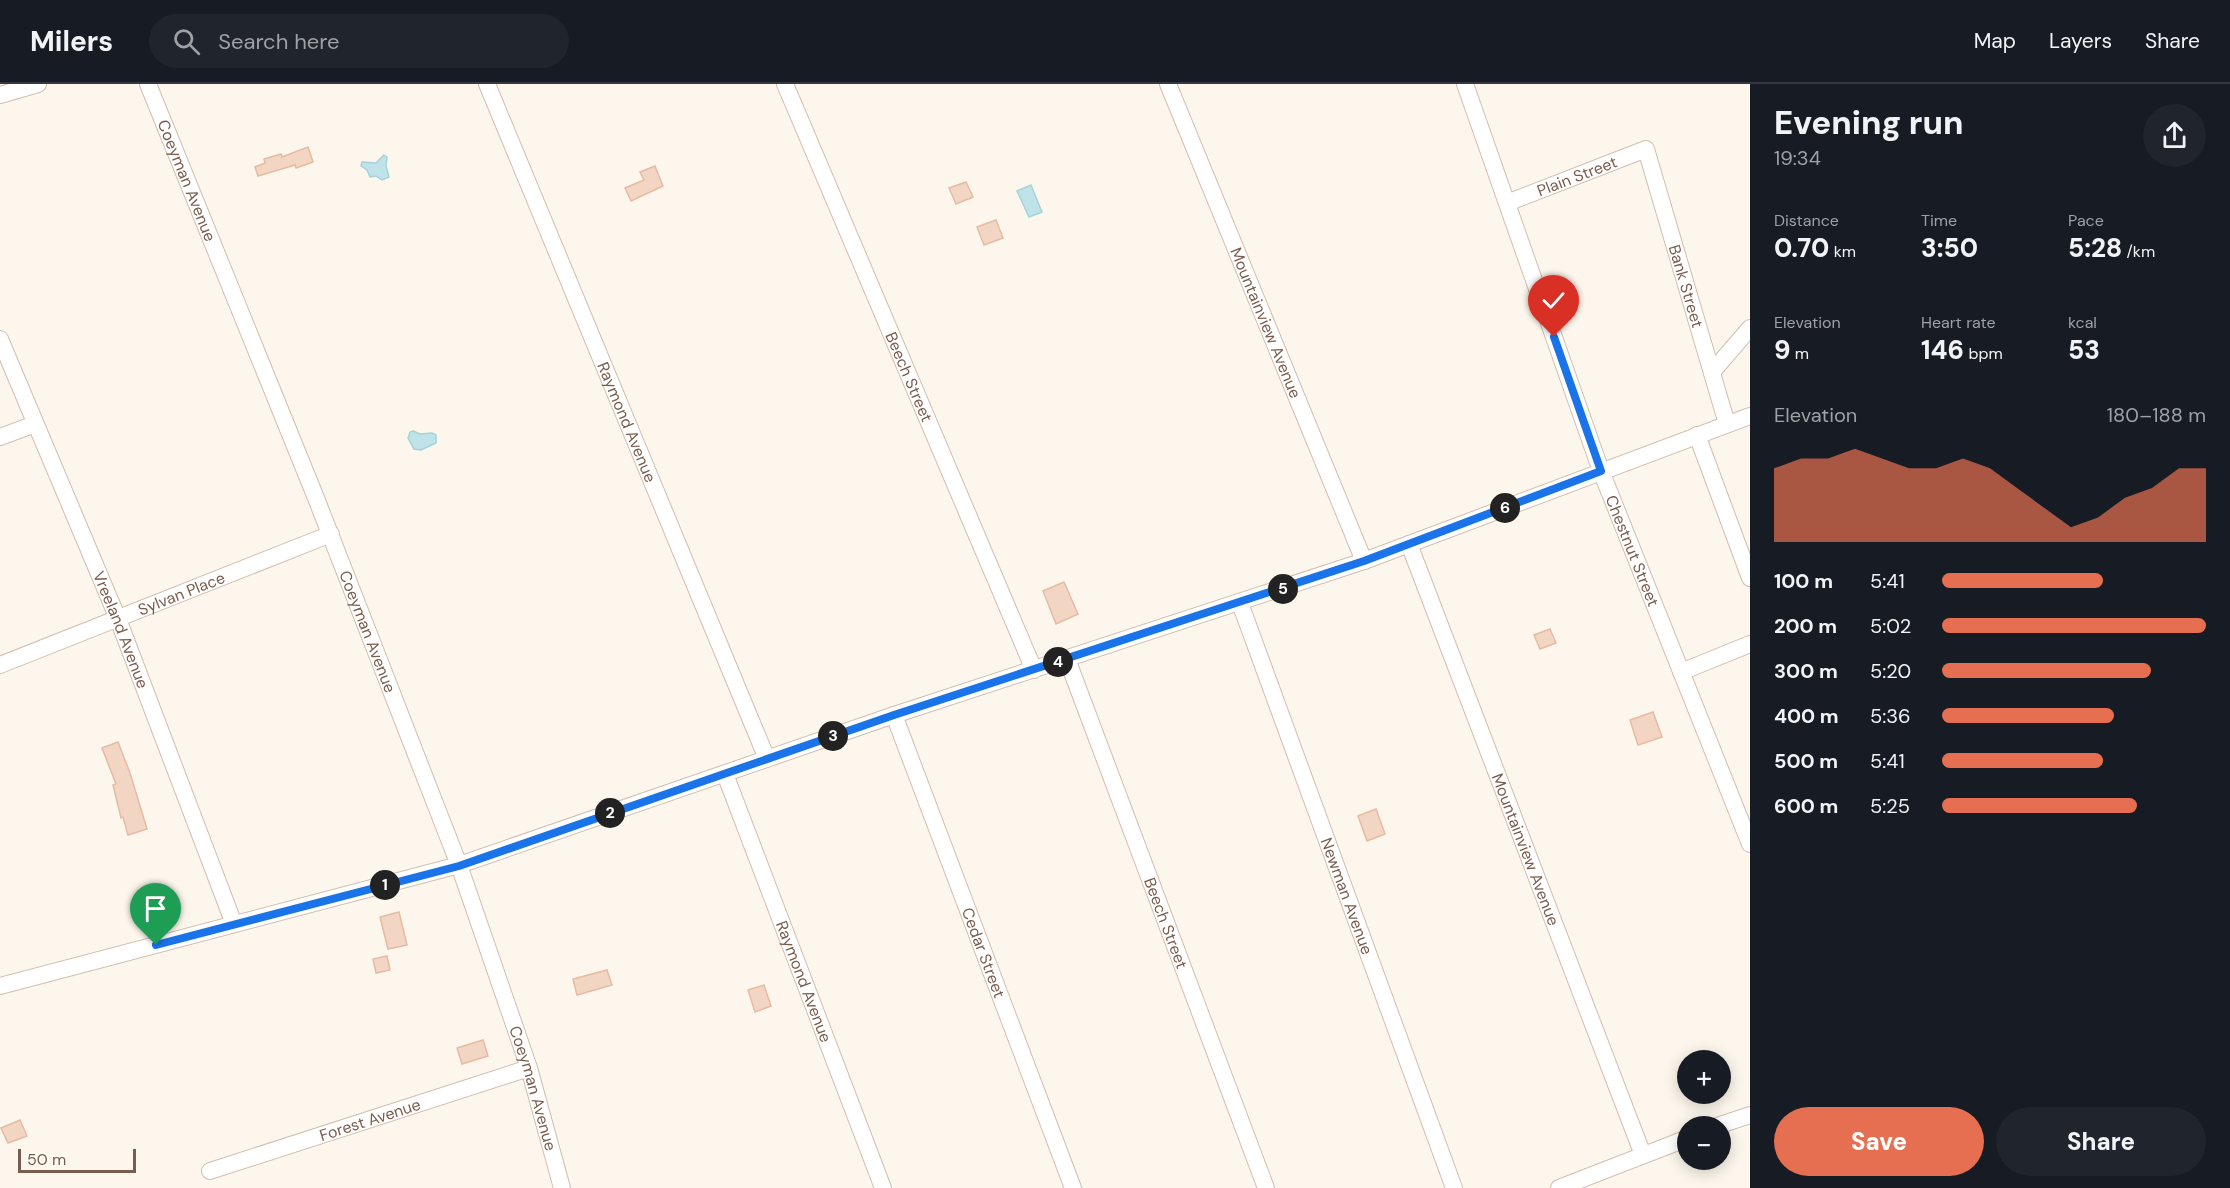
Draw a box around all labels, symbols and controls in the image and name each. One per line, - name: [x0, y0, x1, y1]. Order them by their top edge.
- search box: [149, 14, 569, 68]
- text: Milers: [30, 23, 113, 60]
- icon: search: [170, 25, 203, 58]
- text: Search here: [218, 27, 340, 56]
- text: Map: [1974, 27, 2016, 55]
- text: Layers: [2049, 27, 2112, 55]
- text: Share: [2145, 27, 2200, 55]
- text: Evening run: [1774, 101, 1963, 144]
- button: share: [2143, 104, 2206, 167]
- street label: Coeyman Avenue: [153, 116, 221, 244]
- text: 19:34: [1774, 145, 1821, 171]
- street label: Plain Street: [1534, 151, 1620, 201]
- text: Distance: [1774, 210, 1839, 231]
- text: Time: [1921, 210, 1957, 231]
- text: Pace: [2068, 210, 2104, 231]
- text: 0.70: [1774, 231, 1829, 265]
- text: 3:50: [1921, 231, 1978, 265]
- text: 5:28: [2068, 231, 2122, 265]
- text: km: [1829, 241, 1856, 262]
- text: /km: [2122, 241, 2155, 262]
- street label: Bank Street: [1664, 242, 1708, 330]
- street label: Mountainview Avenue: [1226, 244, 1306, 401]
- pin: [1528, 275, 1579, 337]
- icon: check: [1537, 284, 1570, 317]
- text: Elevation: [1774, 312, 1841, 333]
- text: Heart rate: [1921, 312, 1996, 333]
- text: kcal: [2068, 312, 2097, 333]
- street label: Beech Street: [881, 328, 938, 425]
- text: 9: [1774, 333, 1791, 367]
- text: 146: [1921, 333, 1964, 367]
- text: 53: [2068, 333, 2100, 367]
- text: m: [1791, 343, 1809, 364]
- text: bpm: [1964, 343, 2003, 364]
- street label: Raymond Avenue: [593, 359, 662, 485]
- text: Elevation: [1774, 402, 1857, 428]
- text: 180–188 m: [2107, 402, 2206, 428]
- street label: Chestnut Street: [1601, 492, 1664, 609]
- pin: 6: [1490, 493, 1520, 523]
- text: 6: [1500, 497, 1510, 518]
- street label: Sylvan Place: [135, 567, 228, 620]
- street label: Coeyman Avenue: [335, 567, 401, 696]
- street label: Vreeland Avenue: [89, 568, 154, 691]
- text: 100 m: [1774, 568, 1833, 594]
- text: 5:41: [1870, 568, 1905, 594]
- pin: 5: [1268, 574, 1298, 604]
- text: 5: [1278, 578, 1288, 599]
- text: 200 m: [1774, 613, 1837, 639]
- text: 5:02: [1870, 613, 1911, 639]
- pin: 4: [1043, 647, 1073, 677]
- text: 4: [1053, 651, 1063, 672]
- text: 300 m: [1774, 658, 1838, 684]
- text: 5:20: [1870, 658, 1911, 684]
- text: 400 m: [1774, 703, 1839, 729]
- text: 5:36: [1870, 703, 1911, 729]
- pin: 3: [818, 721, 848, 751]
- text: 3: [828, 725, 838, 746]
- text: 500 m: [1774, 748, 1838, 774]
- text: 5:41: [1870, 748, 1905, 774]
- street label: Mountainview Avenue: [1487, 770, 1565, 928]
- text: 600 m: [1774, 793, 1838, 819]
- text: 5:25: [1870, 793, 1910, 819]
- pin: 2: [595, 798, 625, 828]
- text: 2: [605, 802, 615, 823]
- street label: Newman Avenue: [1316, 835, 1378, 957]
- pin: 1: [370, 870, 400, 900]
- text: 1: [382, 874, 388, 895]
- street label: Beech Street: [1140, 874, 1193, 971]
- pin: [130, 883, 181, 945]
- icon: arrive: [139, 892, 172, 925]
- street label: Cedar Street: [957, 904, 1011, 1001]
- street label: Raymond Avenue: [771, 918, 837, 1045]
- street label: Coeyman Avenue: [505, 1023, 562, 1153]
- map controls: [1677, 1050, 1731, 1170]
- button: +: [1677, 1050, 1731, 1104]
- street label: Forest Avenue: [317, 1093, 423, 1146]
- button: Save: [1774, 1107, 1984, 1176]
- button: Share: [1996, 1107, 2206, 1176]
- button: −: [1677, 1116, 1731, 1170]
- scale bar: [18, 1146, 136, 1174]
- text: 50 m: [27, 1149, 66, 1170]

